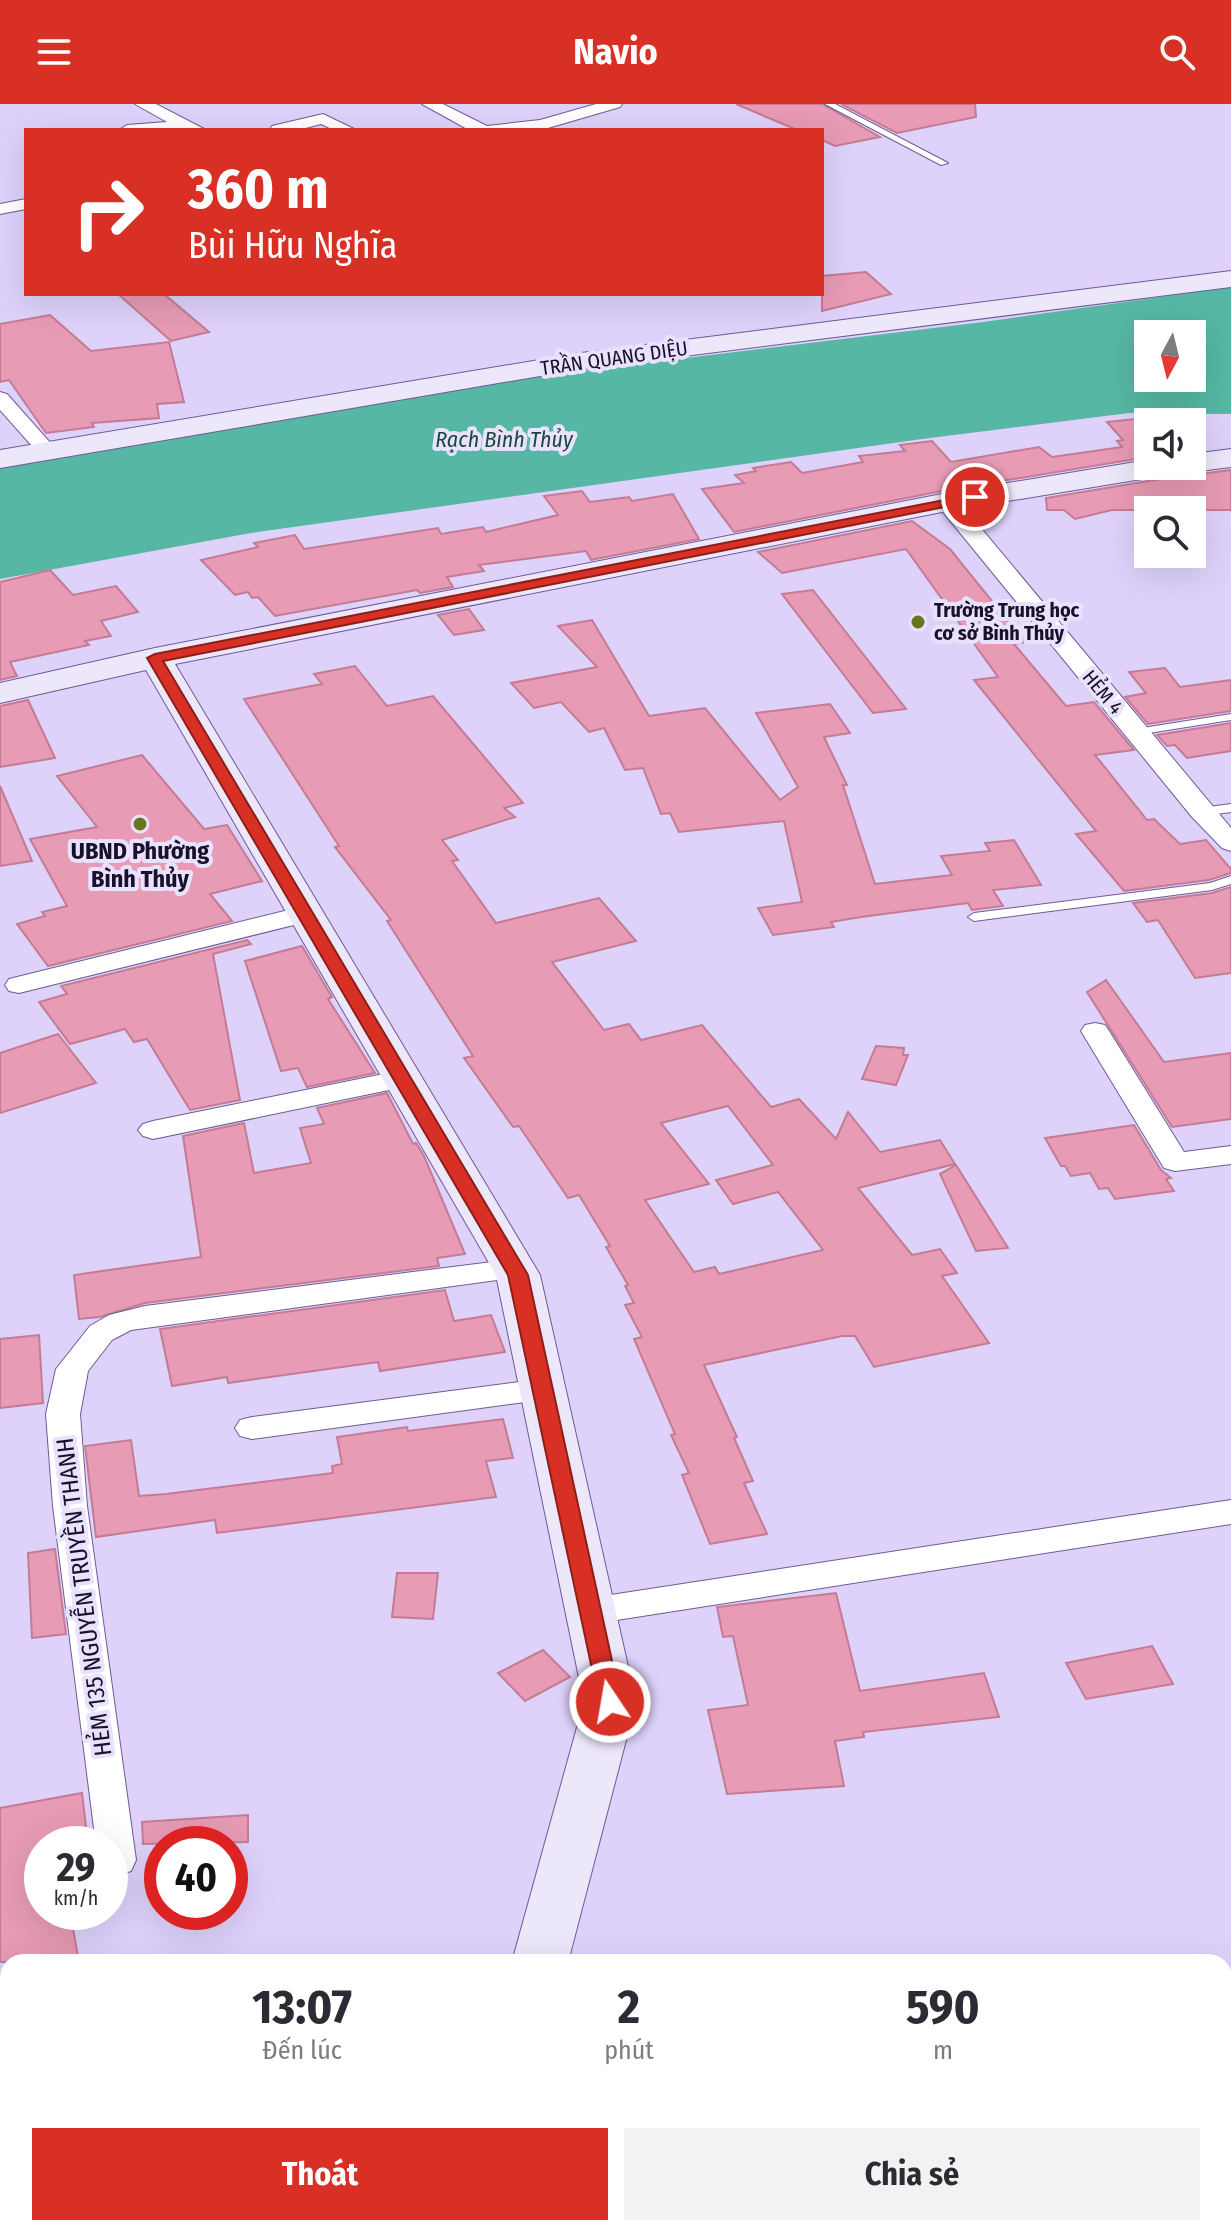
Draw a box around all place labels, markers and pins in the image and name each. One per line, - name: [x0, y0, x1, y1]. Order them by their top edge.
- pin: [941, 463, 1009, 531]
- place label: Trường Trung học cơ sở Bình Thủy: [934, 598, 1080, 645]
- marker: Trường Trung học cơ sở Bình Thủy: [909, 613, 927, 631]
- marker: UBND Phường Bình Thủy: [131, 815, 149, 833]
- place label: UBND Phường Bình Thủy: [71, 837, 209, 893]

